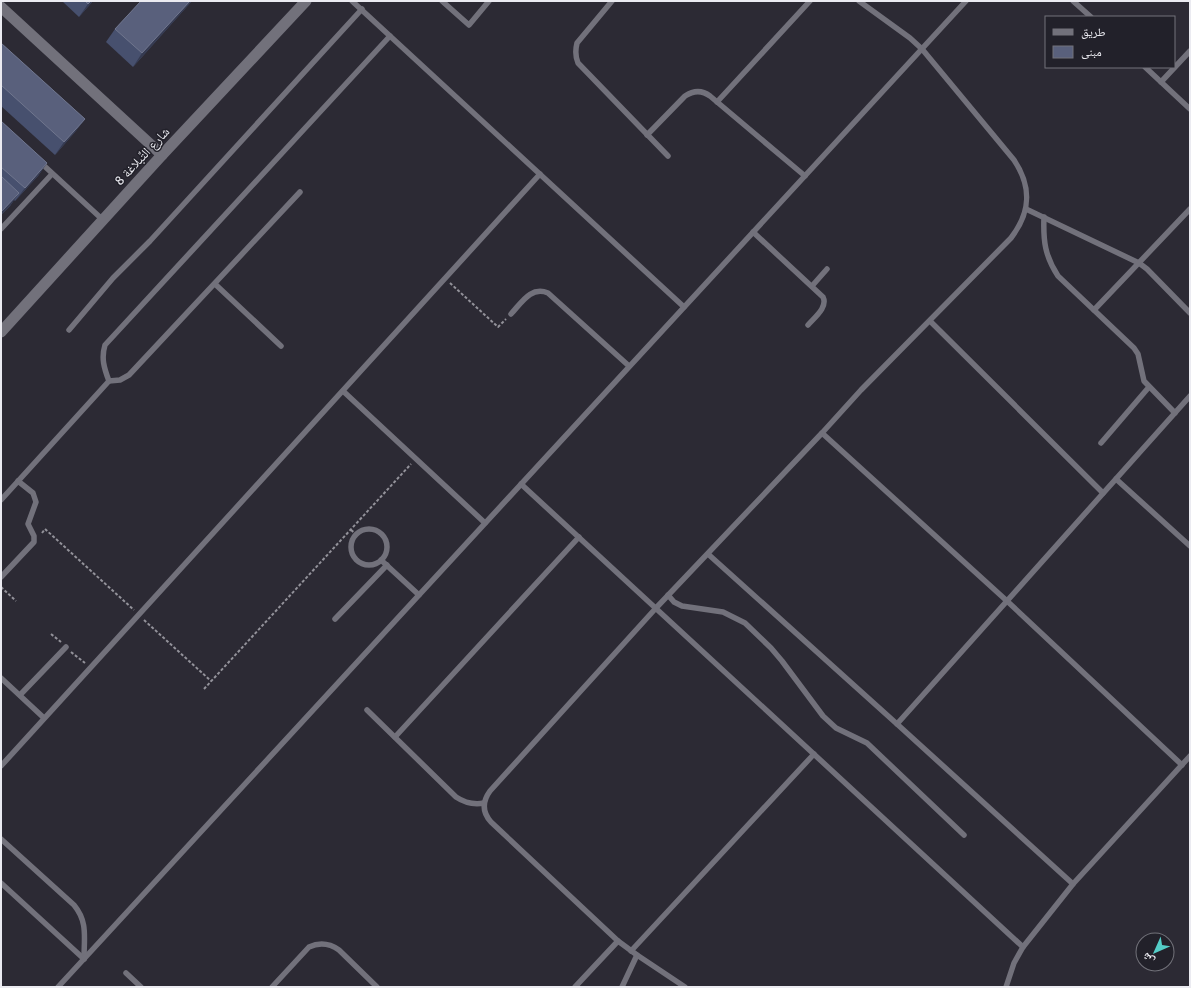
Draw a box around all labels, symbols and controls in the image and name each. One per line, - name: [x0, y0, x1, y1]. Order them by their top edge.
- legend: [1045, 16, 1175, 68]
- text: طريق: [1081, 25, 1106, 39]
- text: مبنى: [1081, 45, 1102, 59]
- street label: شارع التِّبلاغة 8: [111, 124, 174, 189]
- north arrow: [1135, 932, 1175, 972]
- text: ش: [1139, 949, 1158, 967]

